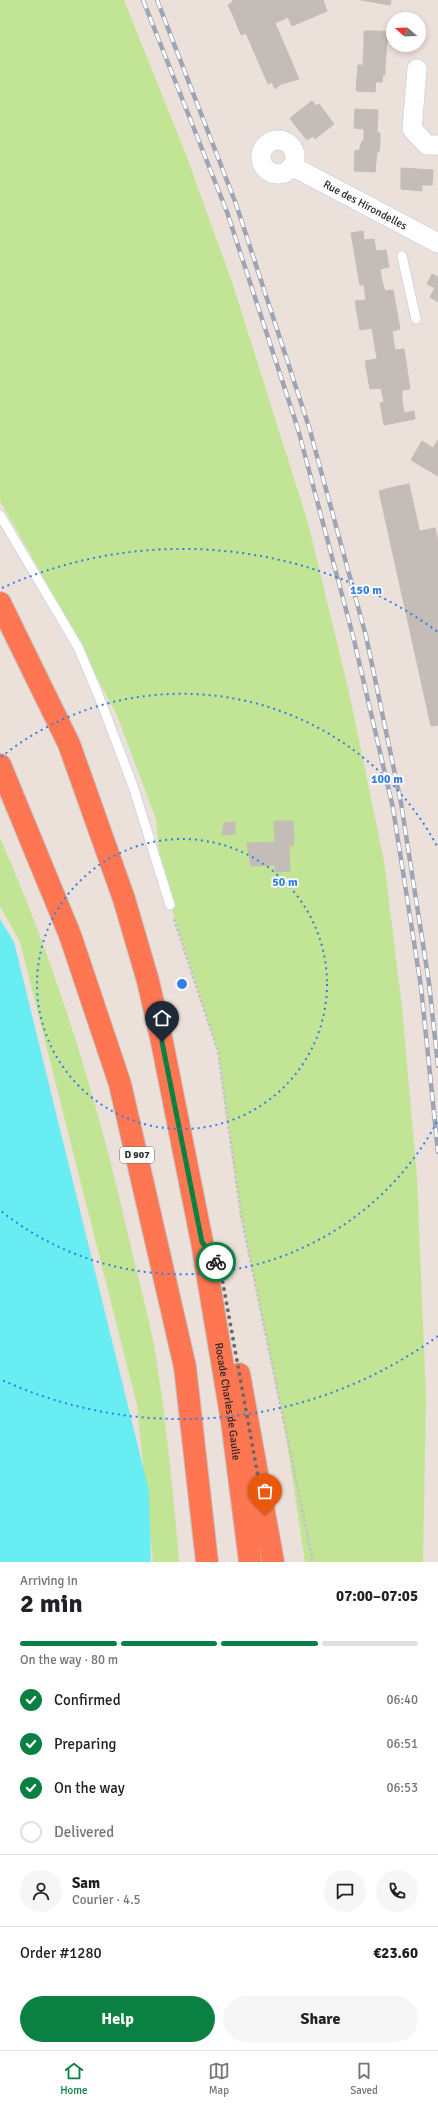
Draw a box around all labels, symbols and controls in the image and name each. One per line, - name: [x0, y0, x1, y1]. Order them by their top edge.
- north arrow: [386, 12, 426, 52]
- map controls: [386, 12, 426, 52]
- street label: Rue des Hirondelles: [321, 177, 410, 232]
- text: 150 m: [350, 583, 382, 598]
- text: 100 m: [371, 772, 403, 787]
- text: 50 m: [272, 875, 298, 890]
- centre of rings: [175, 977, 189, 991]
- pin: [145, 1001, 179, 1042]
- icon: home: [151, 1007, 173, 1029]
- road number: D 907: [120, 1147, 154, 1163]
- courier: [196, 1242, 236, 1282]
- icon: bike: [205, 1251, 227, 1273]
- street label: Rocade Charles de Gaulle: [212, 1342, 243, 1461]
- pin: [248, 1474, 282, 1515]
- icon: bag: [254, 1480, 276, 1502]
- text: Arriving in: [20, 1573, 78, 1589]
- text: 07:00–07:05: [336, 1587, 418, 1605]
- text: 2 min: [20, 1588, 83, 1620]
- text: On the way · 80 m: [20, 1652, 118, 1668]
- icon: check: [20, 1689, 42, 1711]
- text: Confirmed: [54, 1691, 121, 1709]
- text: 06:40: [386, 1692, 418, 1708]
- icon: check: [20, 1733, 42, 1755]
- text: Preparing: [54, 1735, 117, 1753]
- text: 06:51: [386, 1736, 418, 1752]
- icon: check: [20, 1777, 42, 1799]
- text: On the way: [54, 1779, 125, 1797]
- text: 06:53: [386, 1780, 418, 1796]
- text: Delivered: [54, 1823, 114, 1841]
- button: person: [20, 1870, 62, 1912]
- button: chat: [324, 1870, 366, 1912]
- button: phone: [376, 1870, 418, 1912]
- text: Sam: [72, 1874, 100, 1892]
- text: Courier · 4.5: [72, 1892, 141, 1908]
- text: Order #1280: [20, 1944, 102, 1962]
- text: €23.60: [373, 1944, 418, 1962]
- button: Help: [20, 1996, 215, 2042]
- button: Share: [223, 1996, 418, 2042]
- tab: Home: [60, 2060, 88, 2097]
- tab: Map: [208, 2060, 230, 2097]
- tab: Saved: [350, 2060, 378, 2097]

